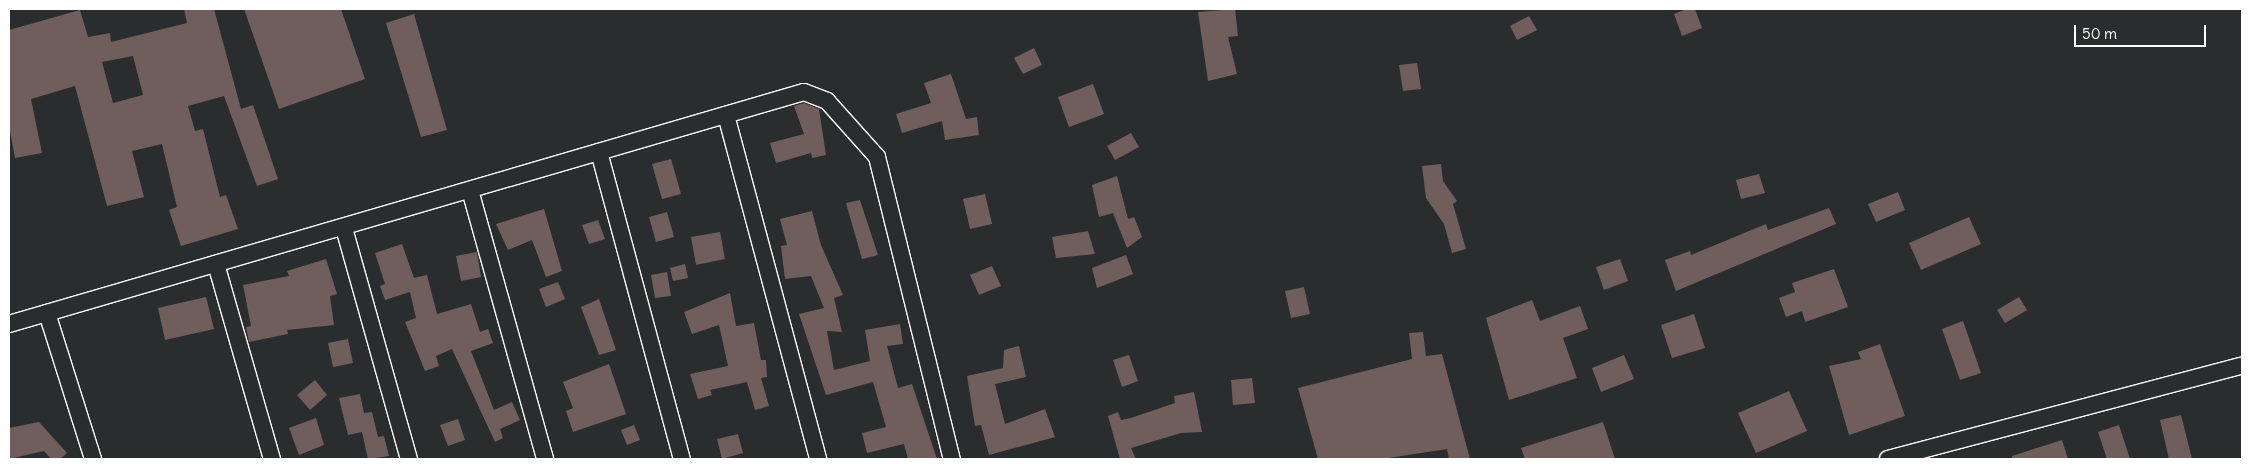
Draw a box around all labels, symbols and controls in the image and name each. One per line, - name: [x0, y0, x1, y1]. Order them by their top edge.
- scale bar: [2076, 15, 2208, 47]
- text: 50 m: [2082, 24, 2117, 43]

